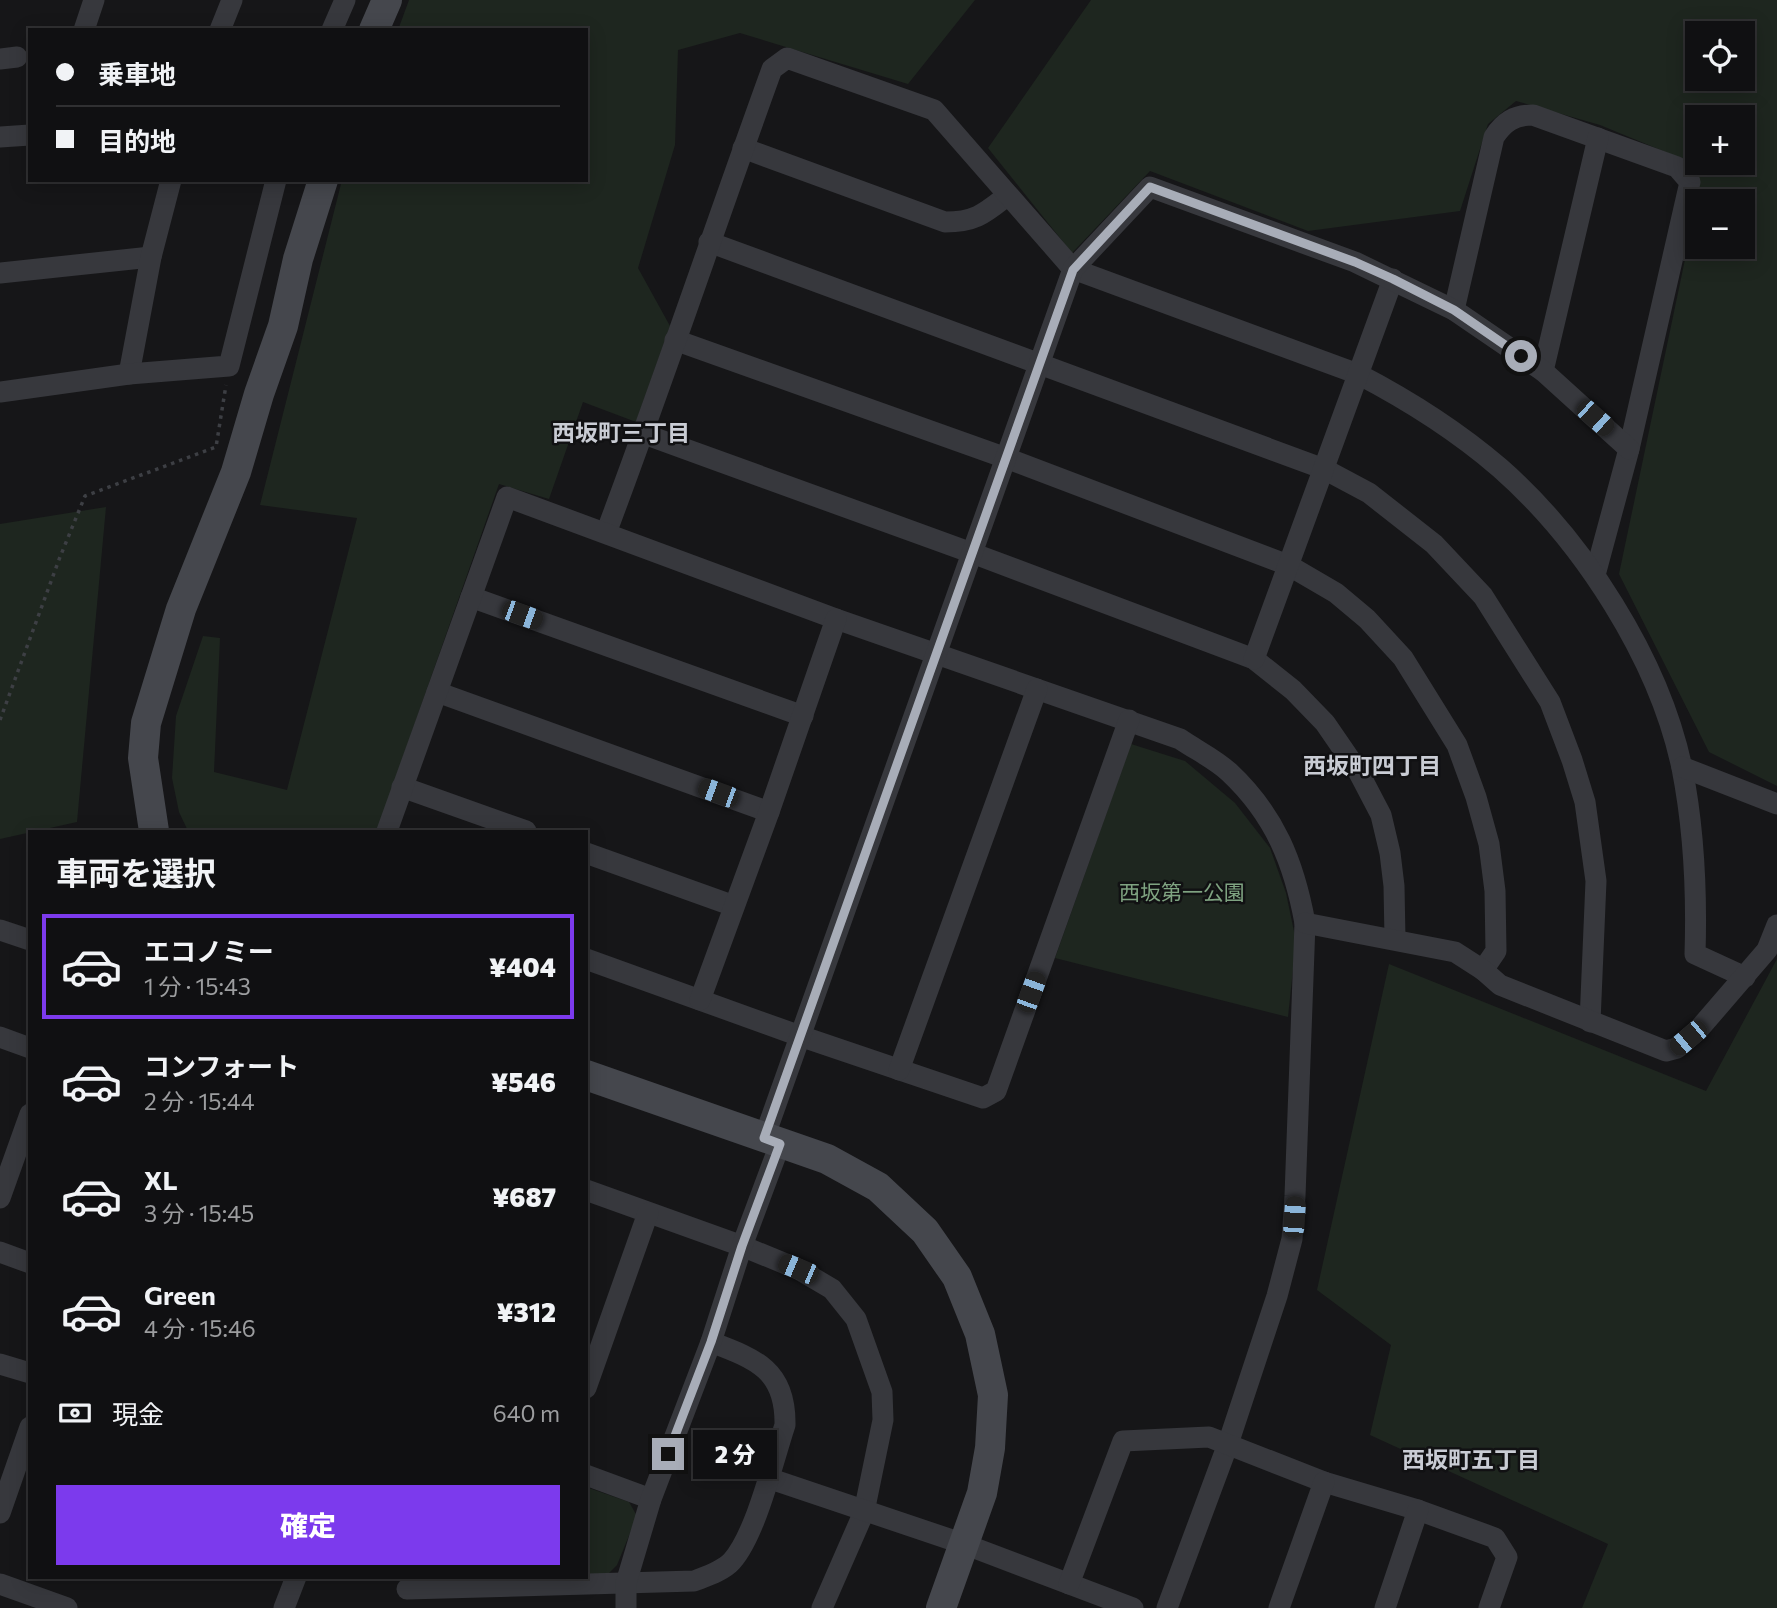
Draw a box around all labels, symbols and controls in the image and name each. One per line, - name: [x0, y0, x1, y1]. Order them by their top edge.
- map controls: [1685, 21, 1755, 259]
- button: locate: [1685, 21, 1755, 91]
- text: 乗車地: [98, 58, 176, 89]
- button: +: [1685, 105, 1755, 175]
- text: 目的地: [98, 125, 176, 156]
- button: −: [1685, 189, 1755, 259]
- route start: [1505, 340, 1537, 372]
- car: [1573, 396, 1618, 440]
- district label: 西坂町三丁目: [552, 418, 690, 446]
- car: [499, 598, 546, 632]
- district label: 西坂町四丁目: [1303, 751, 1441, 779]
- car: [695, 776, 742, 810]
- text: 車両を選択: [56, 852, 216, 892]
- park label: 西坂第一公園: [1119, 879, 1245, 904]
- icon: car: [60, 935, 123, 998]
- text: エコノミー: [144, 935, 274, 966]
- text: ¥404: [489, 951, 556, 982]
- car: [1014, 969, 1049, 1015]
- text: 1 分 · 15:43: [144, 972, 251, 1000]
- car: [1666, 1016, 1711, 1060]
- icon: car: [60, 1050, 123, 1113]
- text: コンフォート: [144, 1050, 299, 1081]
- text: ¥546: [491, 1066, 556, 1097]
- text: 2 分 · 15:44: [144, 1087, 254, 1115]
- text: XL: [144, 1164, 178, 1195]
- icon: car: [60, 1165, 123, 1228]
- text: ¥687: [492, 1181, 556, 1212]
- car: [1283, 1195, 1306, 1239]
- text: 3 分 · 15:45: [144, 1199, 254, 1227]
- car: [775, 1251, 822, 1287]
- text: Green: [144, 1279, 216, 1310]
- icon: car: [60, 1280, 123, 1343]
- text: ¥312: [496, 1296, 556, 1327]
- text: 4 分 · 15:46: [144, 1314, 256, 1342]
- icon: cash: [56, 1394, 94, 1432]
- text: 現金: [112, 1398, 164, 1429]
- text: 640 m: [493, 1399, 560, 1427]
- callout: 2 分: [692, 1430, 776, 1478]
- route end: [652, 1438, 684, 1470]
- text: 2 分: [715, 1440, 755, 1468]
- district label: 西坂町五丁目: [1402, 1445, 1540, 1473]
- button: 確定: [56, 1485, 560, 1565]

